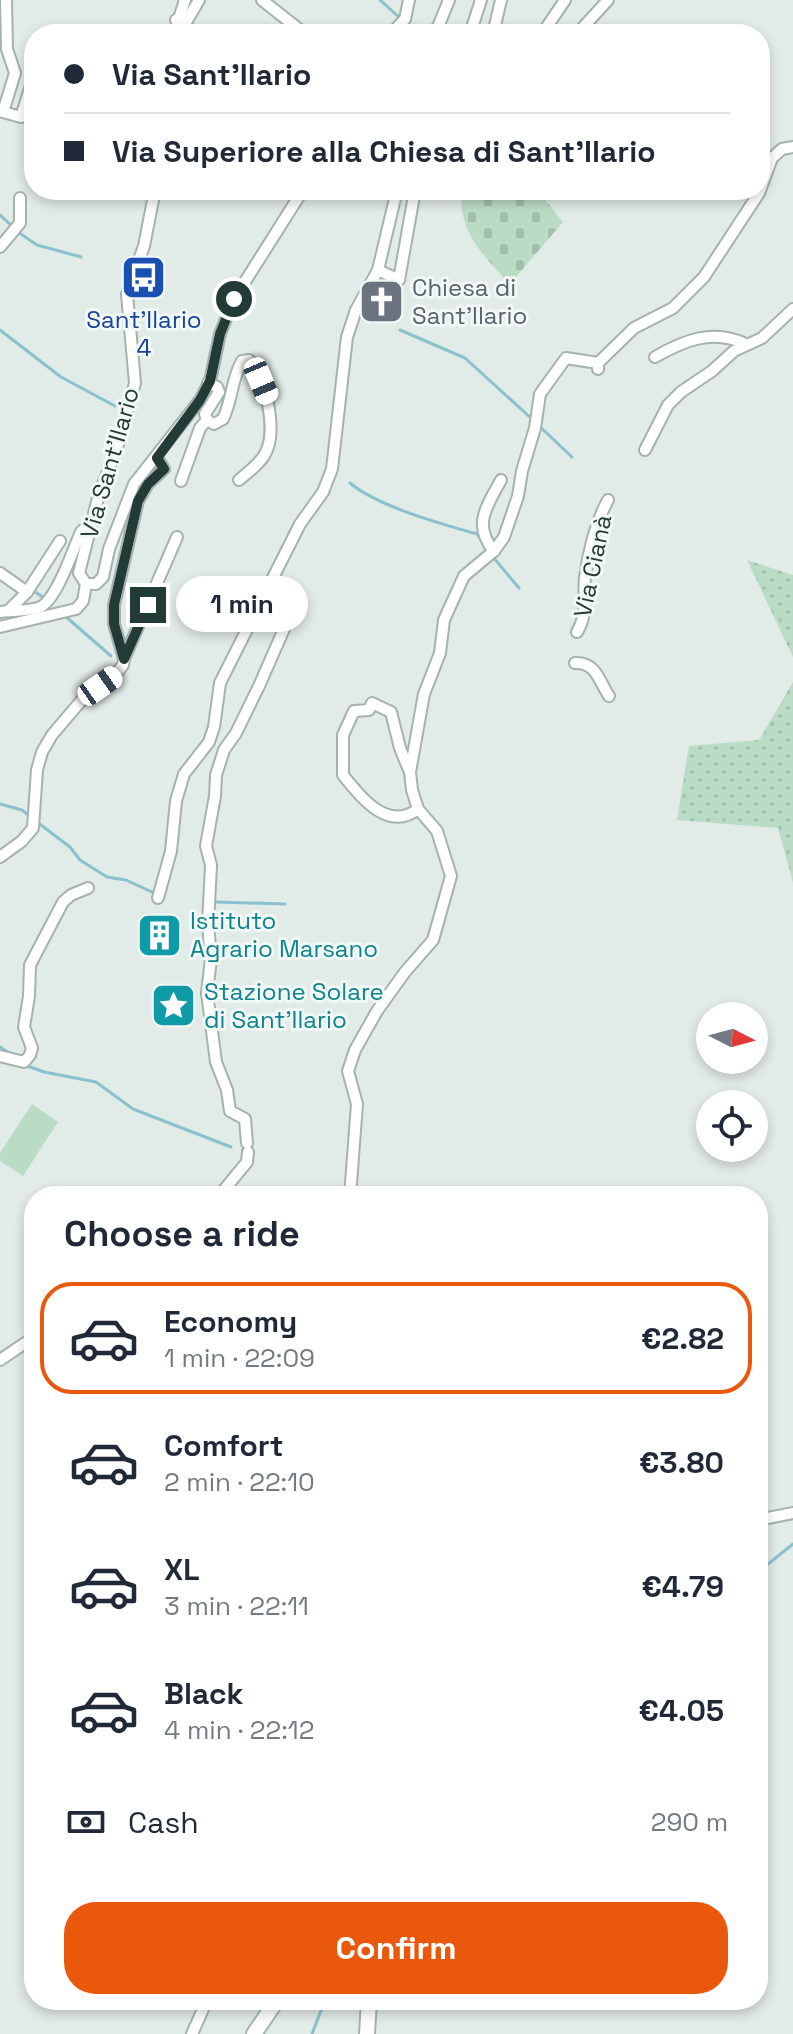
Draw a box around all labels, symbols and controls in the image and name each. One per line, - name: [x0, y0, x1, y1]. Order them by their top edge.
- text: Via Sant'Ilario: [112, 55, 311, 94]
- text: Via Superiore alla Chiesa di Sant'Ilario: [112, 132, 656, 171]
- bus stop icon: Sant'Ilario 4: [120, 254, 168, 302]
- place label: Chiesa di Sant'Ilario: [412, 272, 527, 331]
- church icon: Chiesa di Sant'Ilario: [357, 278, 405, 326]
- route start: [216, 281, 252, 317]
- place label: Sant'Ilario 4: [86, 304, 202, 363]
- car: [241, 354, 281, 408]
- street label: Via Sant'Ilario: [73, 384, 146, 542]
- street label: Via Cianà: [567, 511, 619, 620]
- callout: 1 min: [176, 577, 308, 633]
- route end: [130, 587, 166, 623]
- text: 1 min: [210, 587, 274, 621]
- car: [73, 662, 127, 710]
- place label: Istituto Agrario Marsano: [190, 905, 378, 964]
- building icon: Istituto Agrario Marsano: [135, 911, 183, 959]
- place label: Stazione Solare di Sant'Ilario: [204, 976, 384, 1035]
- place icon: Stazione Solare di Sant'Ilario: [149, 982, 197, 1030]
- north arrow: [696, 1002, 768, 1074]
- map controls: [696, 1002, 768, 1162]
- button: locate: [696, 1090, 768, 1162]
- text: Choose a ride: [64, 1211, 300, 1257]
- icon: car: [68, 1302, 140, 1374]
- text: Economy: [164, 1302, 297, 1341]
- text: €2.82: [641, 1319, 724, 1358]
- text: 1 min · 22:09: [164, 1341, 315, 1375]
- icon: car: [68, 1426, 140, 1498]
- text: Comfort: [164, 1426, 283, 1465]
- text: €3.80: [639, 1443, 724, 1482]
- text: 2 min · 22:10: [164, 1465, 315, 1499]
- icon: car: [68, 1550, 140, 1622]
- text: XL: [164, 1550, 200, 1589]
- text: €4.79: [642, 1567, 724, 1606]
- text: 3 min · 22:11: [164, 1589, 309, 1623]
- icon: car: [68, 1674, 140, 1746]
- text: Black: [164, 1674, 243, 1713]
- text: €4.05: [639, 1691, 724, 1730]
- text: 4 min · 22:12: [164, 1713, 314, 1747]
- icon: cash: [64, 1800, 108, 1844]
- text: Cash: [128, 1803, 199, 1842]
- text: 290 m: [651, 1805, 728, 1839]
- button: Confirm: [64, 1902, 728, 1994]

